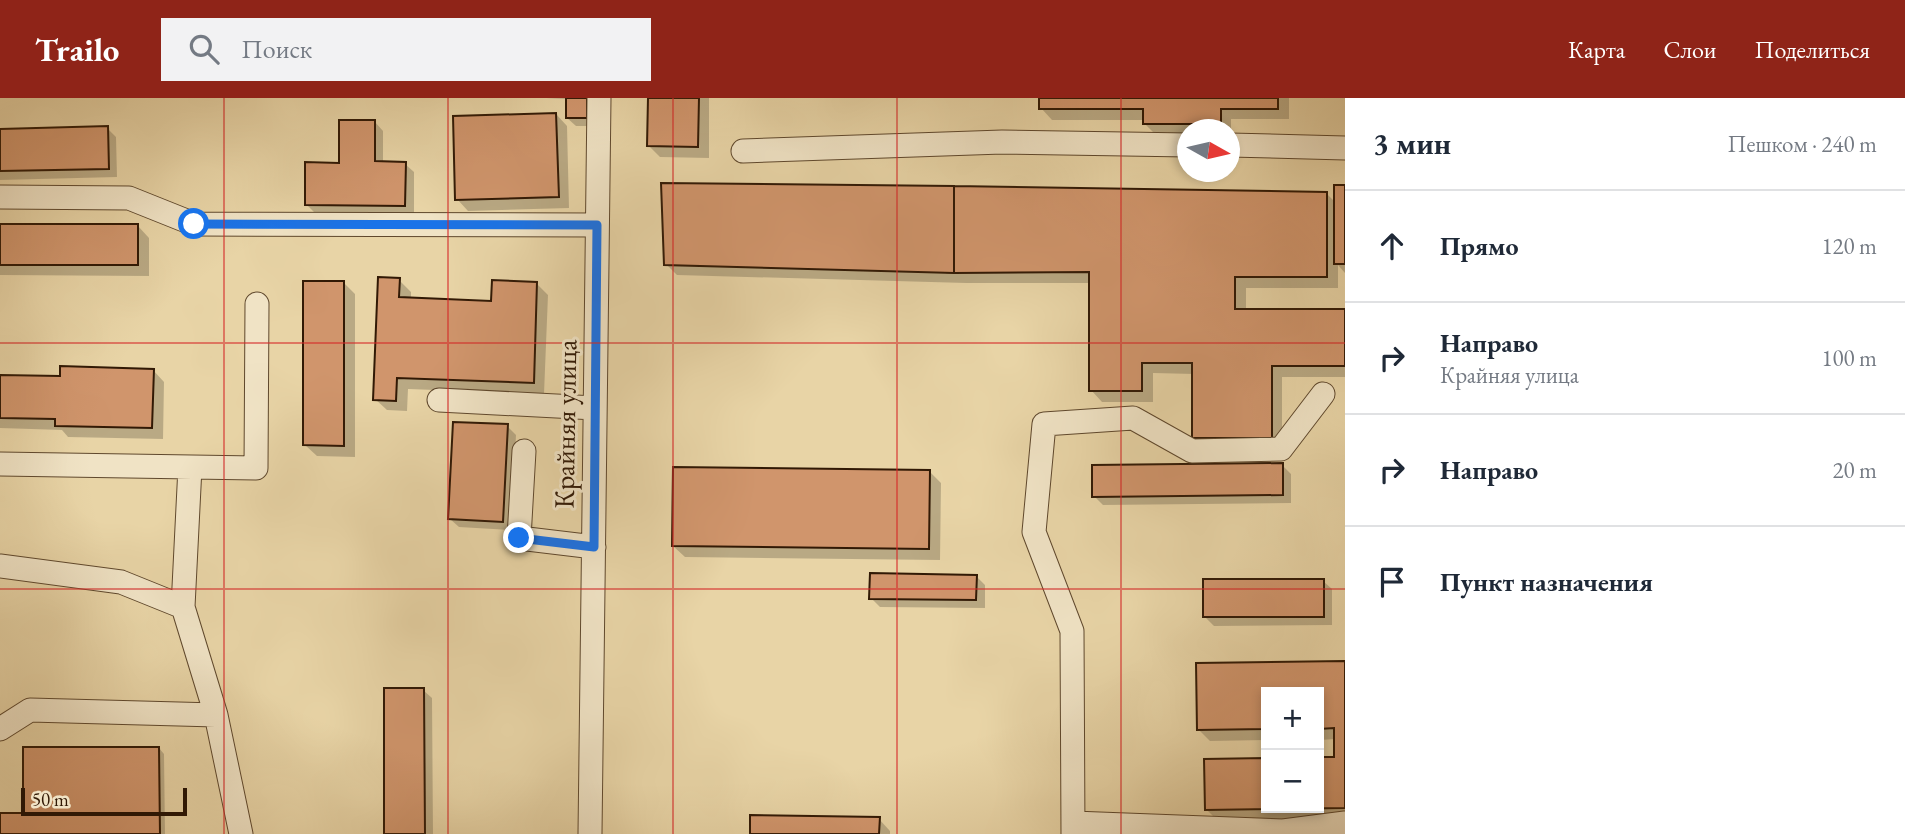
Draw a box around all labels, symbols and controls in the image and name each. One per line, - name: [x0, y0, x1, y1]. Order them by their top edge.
- search box: [161, 18, 651, 81]
- text: Trailo: [35, 28, 119, 71]
- icon: search: [185, 30, 223, 68]
- text: Поиск: [241, 32, 312, 66]
- text: Карта: [1568, 34, 1625, 65]
- text: Слои: [1663, 34, 1717, 65]
- text: Поделиться: [1755, 34, 1870, 65]
- north arrow: [1177, 119, 1240, 182]
- text: 3 мин: [1373, 124, 1451, 163]
- text: Пешком · 240 m: [1728, 129, 1877, 159]
- route start: [178, 208, 209, 239]
- icon: ahead: [1373, 227, 1411, 265]
- text: Прямо: [1440, 229, 1519, 263]
- text: 120 m: [1821, 231, 1877, 261]
- text: Направо: [1440, 326, 1538, 360]
- street label: Крайняя улица: [546, 338, 584, 509]
- icon: right: [1373, 339, 1411, 377]
- text: 100 m: [1821, 343, 1877, 373]
- text: Крайняя улица: [1440, 360, 1579, 390]
- icon: right: [1373, 451, 1411, 489]
- text: Направо: [1440, 453, 1538, 487]
- text: 20 m: [1832, 455, 1877, 485]
- route end: [503, 522, 534, 553]
- icon: arrive: [1373, 563, 1411, 601]
- text: Пункт назначения: [1440, 565, 1653, 599]
- map controls: [1261, 687, 1324, 813]
- button: +: [1261, 687, 1324, 750]
- button: −: [1261, 750, 1324, 813]
- scale bar: [21, 785, 187, 817]
- text: 50 m: [32, 787, 69, 812]

